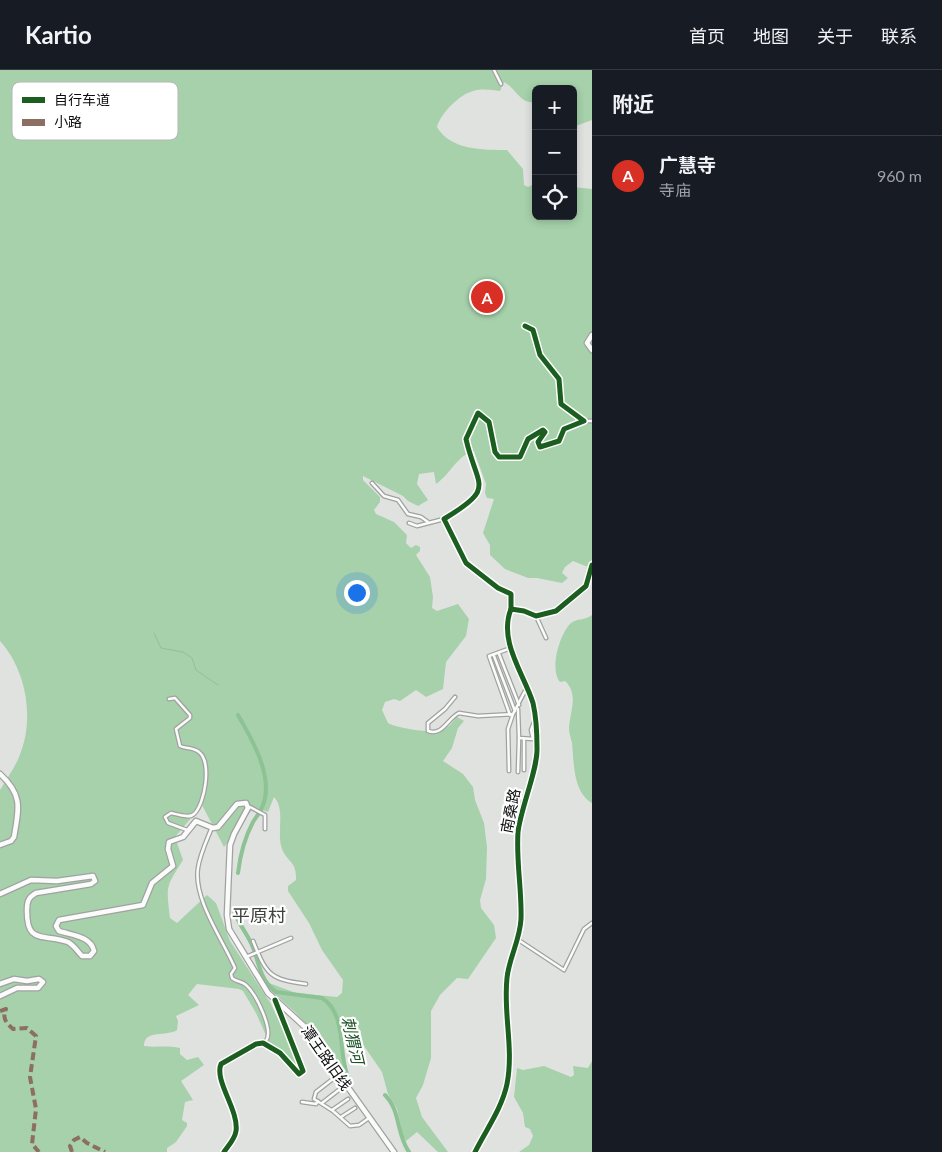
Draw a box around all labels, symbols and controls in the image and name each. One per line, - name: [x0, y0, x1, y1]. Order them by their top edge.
- text: Kartio: [25, 20, 92, 49]
- text: 首页: [689, 25, 725, 47]
- text: 地图: [753, 25, 789, 47]
- text: 关于: [817, 25, 853, 47]
- text: 联系: [881, 25, 917, 47]
- legend: [12, 82, 178, 140]
- map controls: [532, 85, 577, 220]
- button: +: [532, 85, 577, 130]
- text: 自行车道: [54, 91, 110, 108]
- text: 附近: [612, 91, 654, 116]
- text: 小路: [54, 113, 82, 130]
- button: −: [532, 130, 577, 175]
- text: 广慧寺: [659, 153, 716, 176]
- text: A: [622, 166, 634, 185]
- text: 960 m: [877, 166, 922, 185]
- button: locate: [532, 175, 577, 220]
- text: 寺庙: [659, 180, 691, 199]
- pin: A: [471, 278, 503, 316]
- your location: [344, 580, 370, 606]
- street label: 南桑路: [497, 787, 523, 835]
- district label: 平原村: [232, 904, 286, 926]
- water label: 刺猬河: [339, 1014, 369, 1068]
- street label: 潭王路旧线: [298, 1022, 356, 1093]

